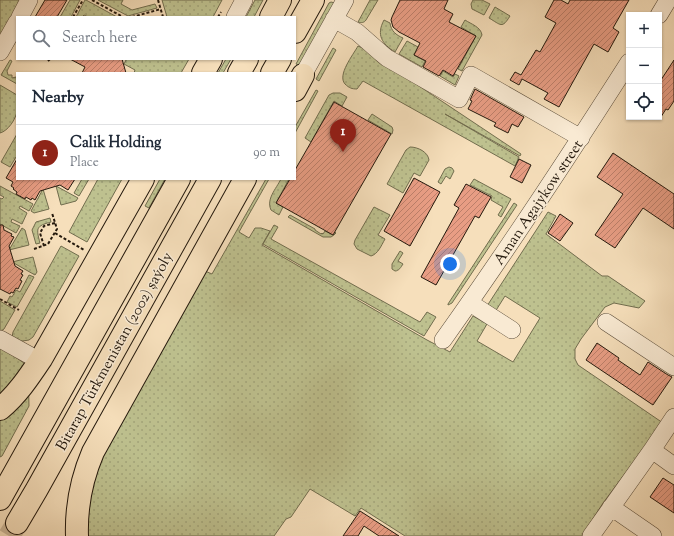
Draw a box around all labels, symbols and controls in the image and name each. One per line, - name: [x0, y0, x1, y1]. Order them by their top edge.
- map controls: [626, 12, 662, 120]
- button: +: [626, 12, 662, 48]
- search box: [16, 16, 296, 60]
- icon: search: [30, 27, 52, 49]
- text: Search here: [62, 28, 137, 49]
- button: −: [626, 48, 662, 84]
- button: locate: [626, 84, 662, 120]
- text: Nearby: [32, 86, 84, 110]
- pin: 1: [330, 119, 356, 152]
- text: Calik Holding: [70, 133, 161, 154]
- street label: Aman Agajykow street: [489, 136, 589, 270]
- text: 1: [43, 144, 47, 162]
- text: 90 m: [253, 144, 280, 162]
- text: Place: [70, 154, 99, 172]
- street label: Bitarap Türkmenistan (2002) şaýoly: [52, 248, 179, 455]
- your location: [440, 254, 460, 274]

